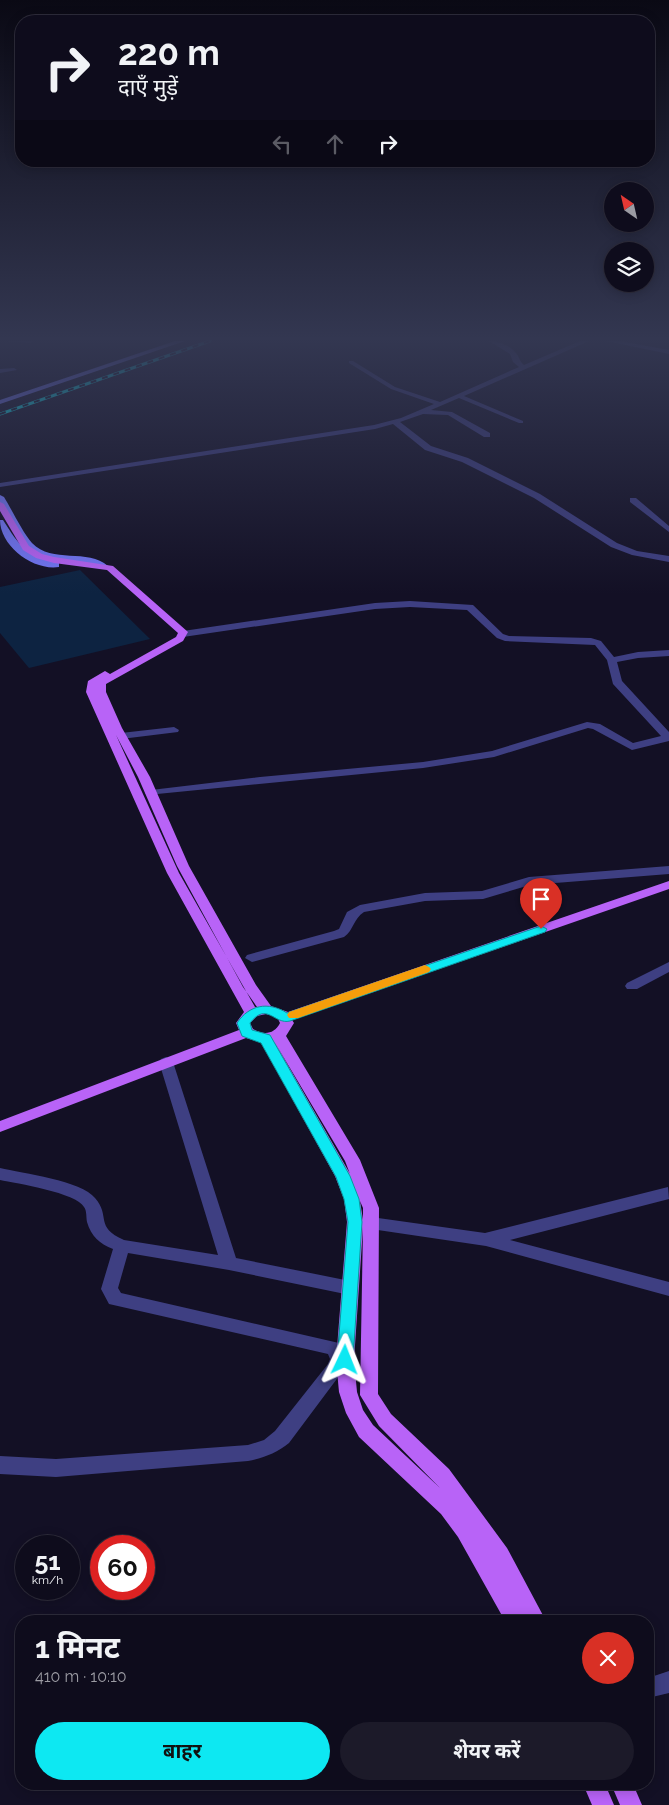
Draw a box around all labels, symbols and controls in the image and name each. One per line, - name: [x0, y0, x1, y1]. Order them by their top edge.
- text: 220 m: [118, 32, 220, 73]
- icon: right: [35, 35, 100, 100]
- text: दाएँ मुड़ें: [118, 74, 178, 100]
- icon: left: [268, 130, 296, 158]
- icon: ahead: [321, 130, 349, 158]
- icon: right: [374, 130, 402, 158]
- north arrow: [604, 182, 654, 232]
- map controls: [604, 182, 654, 292]
- button: layers: [604, 242, 654, 292]
- pin: [520, 878, 562, 929]
- icon: arrive: [527, 885, 555, 913]
- position arrow: [318, 1333, 370, 1385]
- speed limit sign: 60: [90, 1535, 155, 1600]
- text: 51: [34, 1546, 61, 1576]
- text: km/h: [32, 1573, 63, 1587]
- text: 1 मिनट: [35, 1630, 120, 1665]
- button: close: [582, 1632, 634, 1684]
- text: 410 m · 10:10: [35, 1667, 127, 1686]
- button: बाहर: [35, 1722, 330, 1780]
- button: शेयर करें: [340, 1722, 634, 1780]

